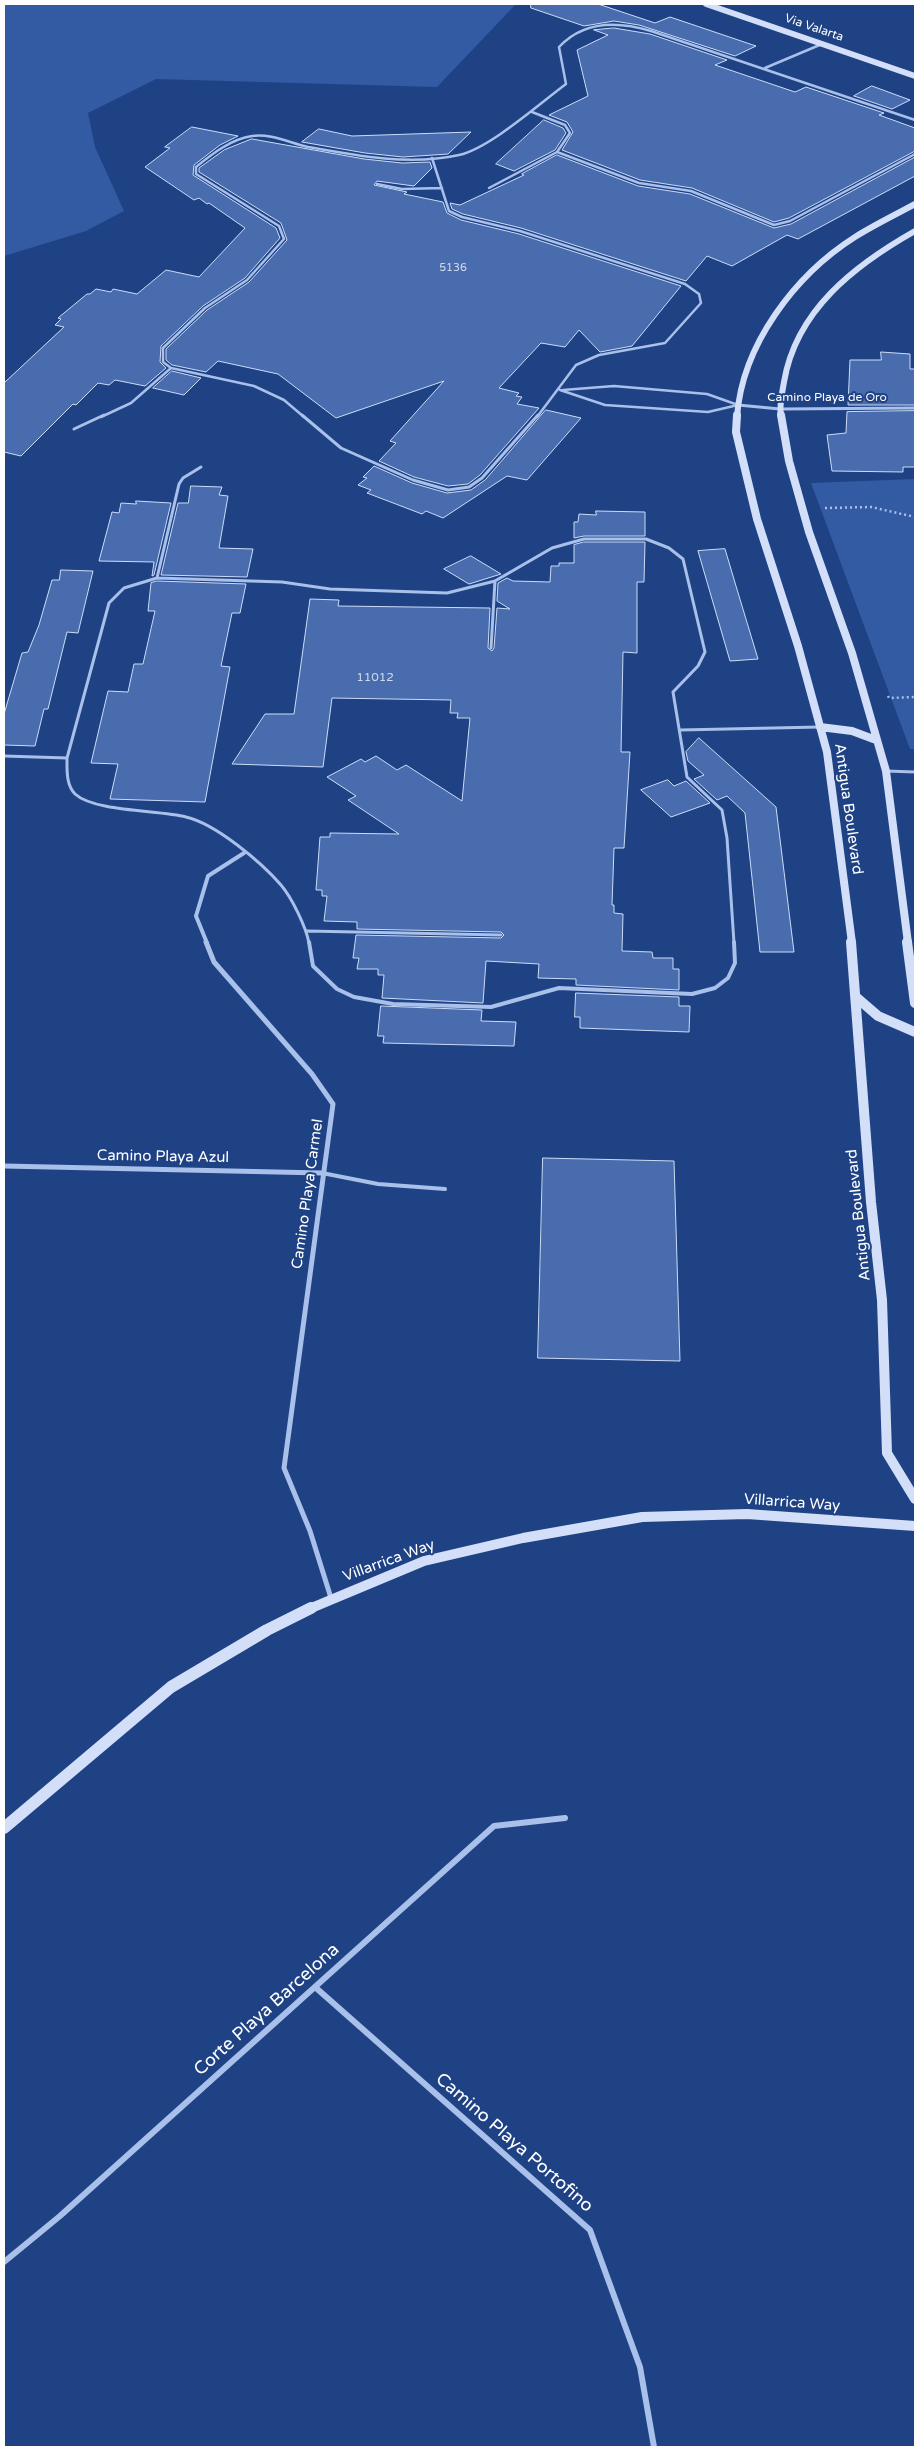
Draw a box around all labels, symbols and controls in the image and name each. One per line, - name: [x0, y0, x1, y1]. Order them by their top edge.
- street label: Via Valarta: [783, 11, 845, 45]
- house number: 5136: [439, 261, 467, 275]
- street label: Camino Playa de Oro: [767, 391, 887, 405]
- house number: 11012: [356, 671, 394, 685]
- street label: Antigua Boulevard: [830, 742, 866, 876]
- street label: Camino Playa Carmel: [289, 1118, 327, 1270]
- street label: Camino Playa Azul: [97, 1147, 229, 1167]
- street label: Antigua Boulevard: [843, 1148, 875, 1282]
- street label: Villarrica Way: [743, 1491, 841, 1515]
- street label: Villarrica Way: [341, 1536, 437, 1586]
- street label: Corte Playa Barcelona: [190, 1939, 344, 2081]
- street label: Camino Playa Portofino: [431, 2069, 597, 2217]

